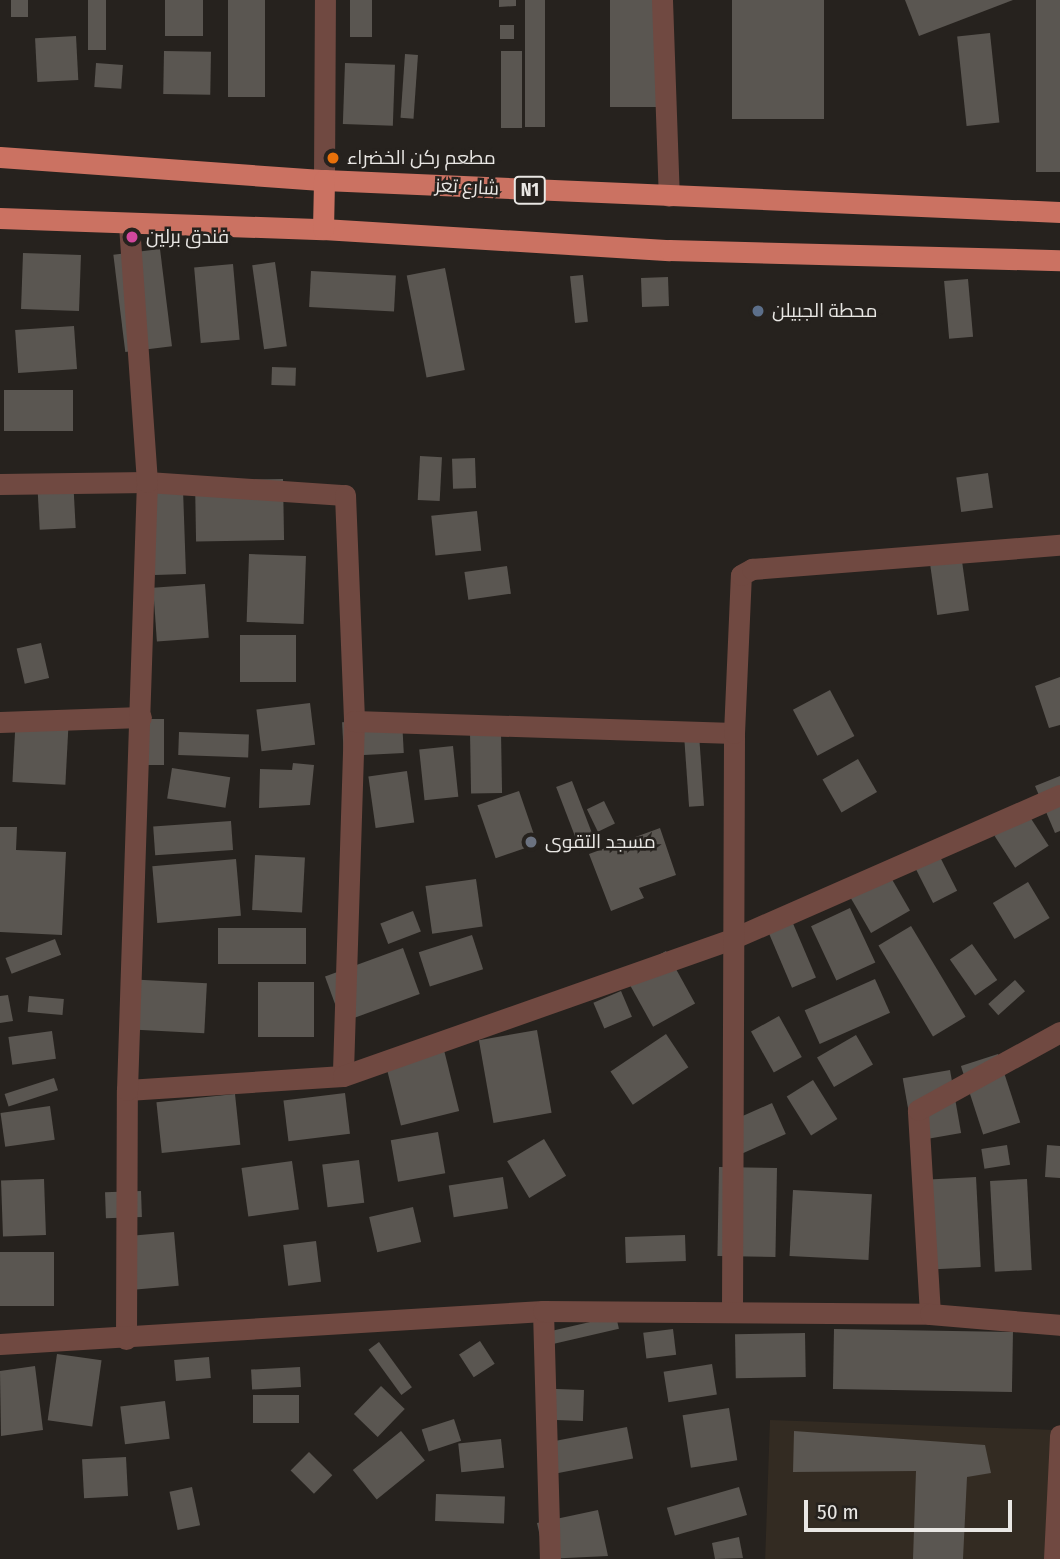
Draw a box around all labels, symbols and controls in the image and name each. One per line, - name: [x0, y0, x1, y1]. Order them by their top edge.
- place label: مطعم ركن الخضراء: [347, 147, 496, 169]
- marker: مطعم ركن الخضراء: [325, 150, 341, 166]
- street label: شارع تعز: [434, 174, 500, 200]
- road number: N1: [512, 176, 548, 204]
- place label: فندق برلين: [146, 226, 229, 248]
- marker: فندق برلين: [124, 229, 140, 245]
- place label: محطة الجبيلن: [772, 300, 877, 322]
- marker: محطة الجبيلن: [750, 303, 766, 319]
- place label: مسجد التقوى: [545, 831, 656, 853]
- marker: مسجد التقوى: [523, 834, 539, 850]
- scale bar: [808, 1486, 1016, 1530]
- text: 50 m: [817, 1499, 859, 1525]

